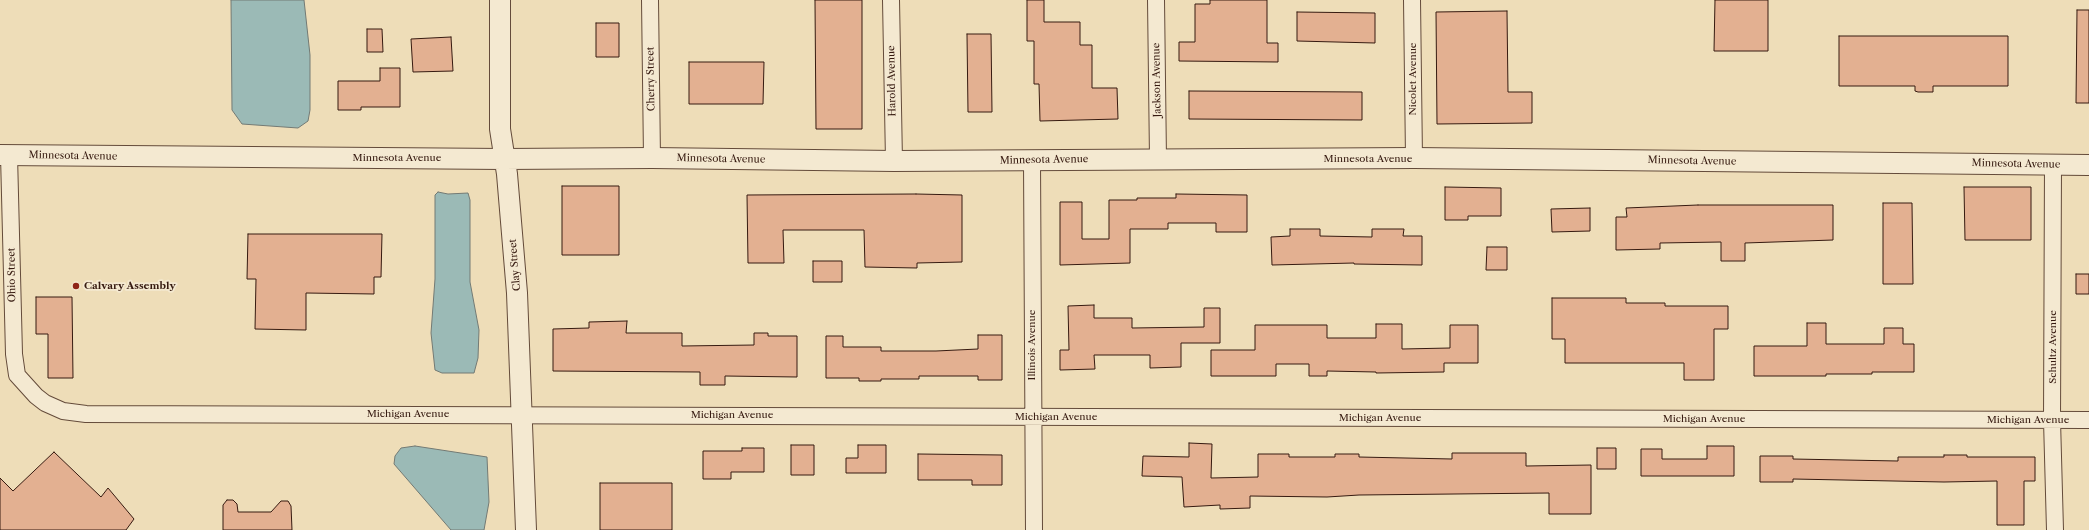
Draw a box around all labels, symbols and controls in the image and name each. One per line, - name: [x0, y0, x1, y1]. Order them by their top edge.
- street label: Jackson Avenue: [1150, 43, 1164, 117]
- street label: Nicolet Avenue: [1407, 43, 1419, 115]
- street label: Harold Avenue: [885, 45, 899, 117]
- street label: Cherry Street: [644, 47, 658, 111]
- street label: Minnesota Avenue: [29, 149, 117, 163]
- street label: Minnesota Avenue: [353, 152, 441, 164]
- street label: Minnesota Avenue: [677, 152, 765, 166]
- street label: Minnesota Avenue: [1000, 153, 1088, 167]
- street label: Minnesota Avenue: [1324, 153, 1412, 165]
- street label: Minnesota Avenue: [1648, 154, 1736, 168]
- street label: Minnesota Avenue: [1972, 157, 2060, 171]
- street label: Clay Street: [507, 238, 523, 292]
- street label: Ohio Street: [6, 248, 18, 302]
- place label: Calvary Assembly: [84, 280, 176, 292]
- marker: Calvary Assembly: [71, 281, 81, 291]
- street label: Illinois Avenue: [1026, 310, 1038, 380]
- street label: Schultz Avenue: [2047, 310, 2059, 384]
- street label: Michigan Avenue: [367, 408, 449, 420]
- street label: Michigan Avenue: [691, 409, 773, 421]
- street label: Michigan Avenue: [1015, 411, 1097, 423]
- street label: Michigan Avenue: [1339, 412, 1421, 424]
- street label: Michigan Avenue: [1663, 413, 1745, 425]
- street label: Michigan Avenue: [1987, 414, 2069, 426]

